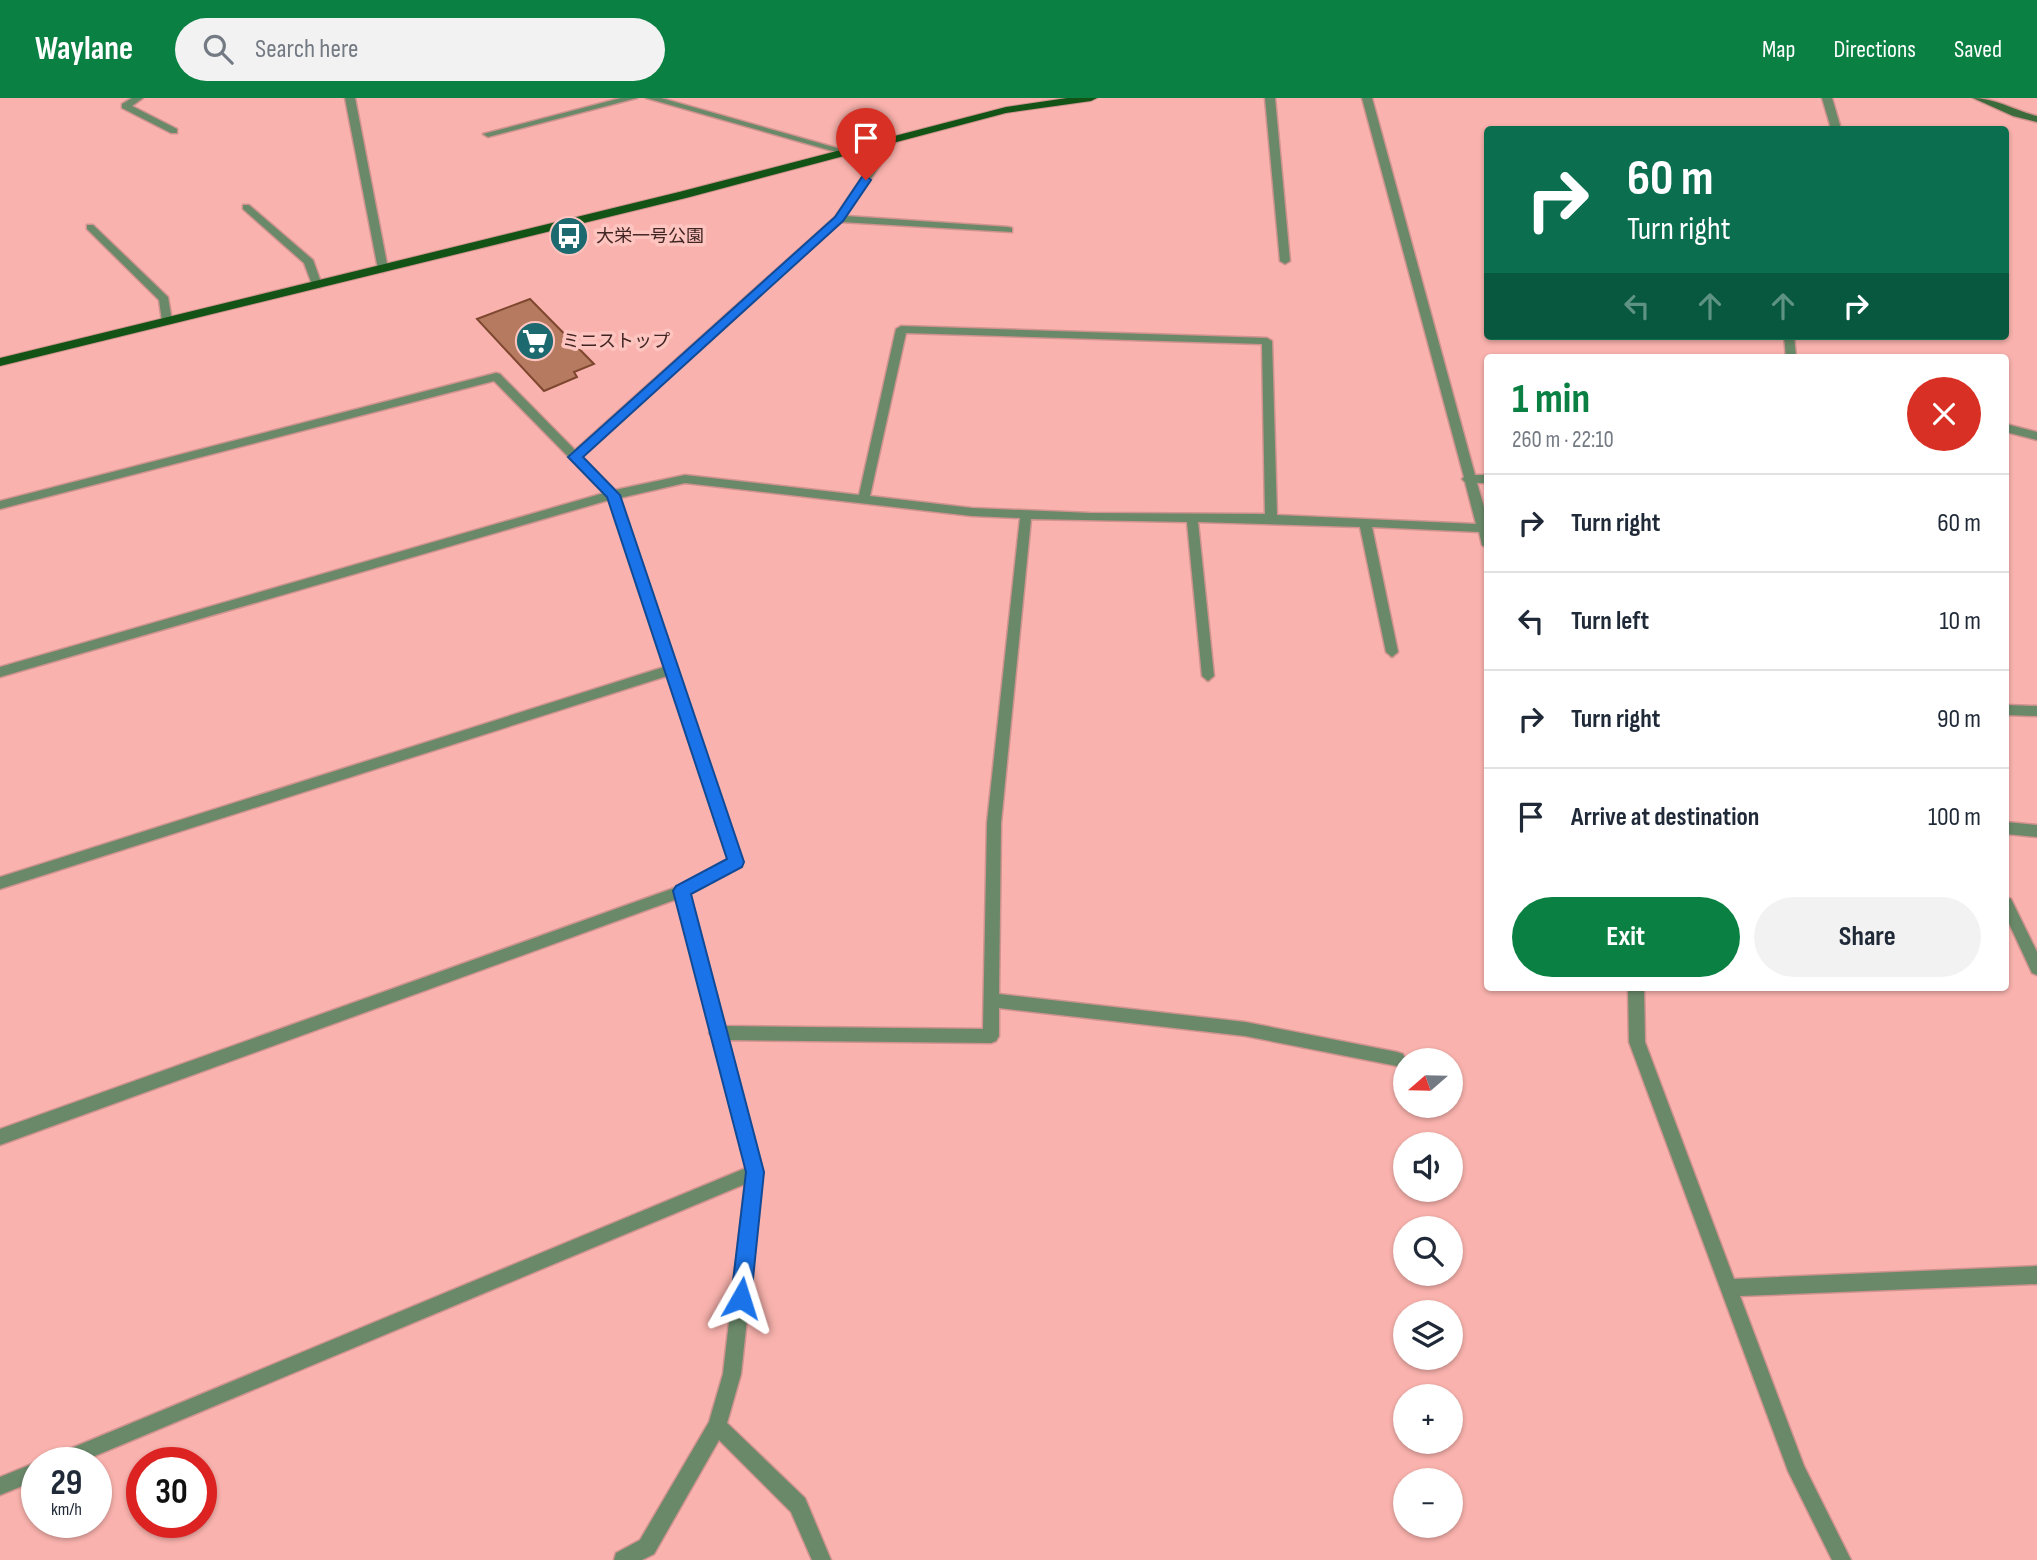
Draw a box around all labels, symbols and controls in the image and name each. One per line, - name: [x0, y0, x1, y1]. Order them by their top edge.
- search box: [175, 18, 665, 81]
- text: Waylane: [35, 29, 133, 69]
- icon: search: [199, 30, 237, 68]
- text: Search here: [255, 34, 358, 65]
- text: Map: [1762, 35, 1795, 64]
- text: Directions: [1833, 35, 1916, 64]
- text: Saved: [1954, 35, 2002, 64]
- pin: [836, 108, 896, 180]
- icon: arrive: [847, 119, 885, 157]
- text: 60 m: [1627, 150, 1714, 209]
- icon: right: [1512, 154, 1603, 245]
- text: Turn right: [1627, 210, 1731, 249]
- bus stop icon: 大栄一号公園: [548, 215, 590, 257]
- place label: 大栄一号公園: [596, 226, 704, 247]
- icon: left: [1618, 287, 1656, 325]
- icon: ahead: [1691, 287, 1729, 325]
- icon: ahead: [1764, 287, 1802, 325]
- icon: right: [1837, 287, 1875, 325]
- supermarket icon: ミニストップ: [514, 320, 556, 362]
- place label: ミニストップ: [562, 331, 670, 352]
- text: 1 min: [1512, 374, 1590, 425]
- button: close: [1907, 377, 1981, 451]
- text: 260 m · 22:10: [1512, 426, 1614, 454]
- icon: right: [1512, 504, 1550, 542]
- text: Turn right: [1571, 508, 1660, 539]
- text: 60 m: [1937, 508, 1981, 539]
- icon: left: [1512, 602, 1550, 640]
- text: Turn left: [1571, 606, 1649, 637]
- text: 10 m: [1939, 606, 1981, 637]
- icon: right: [1512, 700, 1550, 738]
- text: Turn right: [1571, 704, 1660, 735]
- text: 90 m: [1937, 704, 1981, 735]
- icon: arrive: [1512, 798, 1550, 836]
- text: Arrive at destination: [1571, 802, 1759, 833]
- text: 100 m: [1928, 802, 1981, 833]
- button: Exit: [1512, 897, 1740, 977]
- button: Share: [1754, 897, 1981, 977]
- north arrow: [1393, 1048, 1463, 1118]
- map controls: [1393, 1048, 1463, 1538]
- button: sound: [1393, 1132, 1463, 1202]
- button: search: [1393, 1216, 1463, 1286]
- position arrow: [704, 1261, 778, 1335]
- button: layers: [1393, 1300, 1463, 1370]
- button: +: [1393, 1384, 1463, 1454]
- speed limit sign: 30: [126, 1447, 217, 1538]
- text: 29: [51, 1462, 82, 1505]
- button: −: [1393, 1468, 1463, 1538]
- text: km/h: [51, 1499, 82, 1520]

